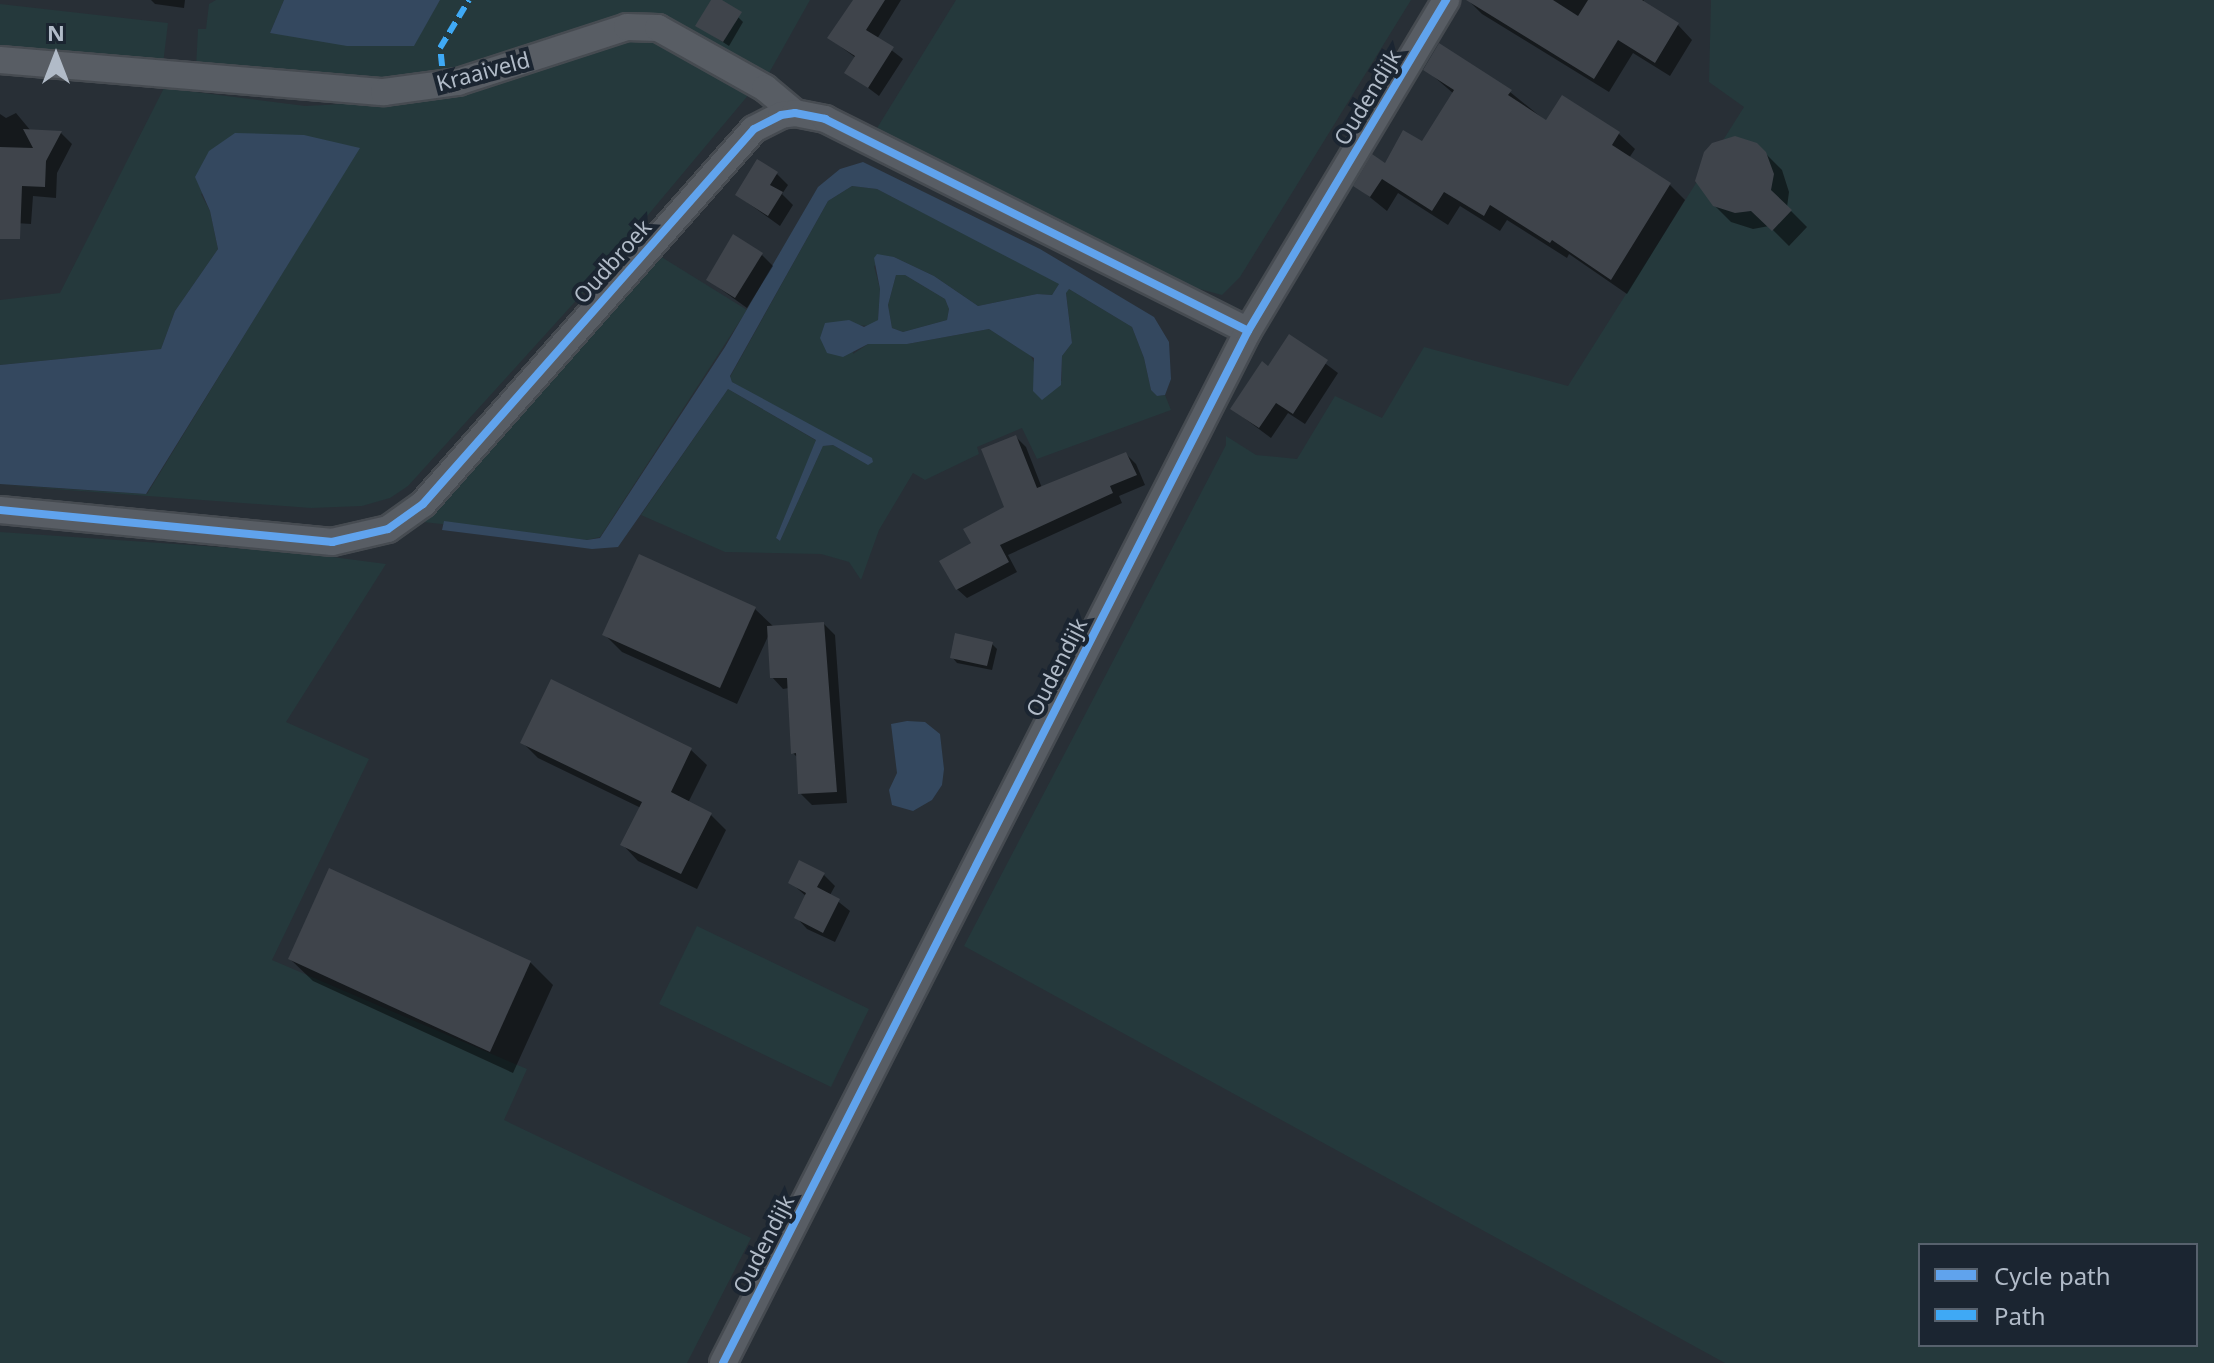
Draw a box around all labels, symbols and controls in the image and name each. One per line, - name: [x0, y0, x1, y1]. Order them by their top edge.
- north arrow: [16, 16, 96, 96]
- text: N: [47, 17, 65, 47]
- street label: Oudendijk: [1328, 44, 1406, 150]
- street label: Kraaiveld: [434, 46, 532, 96]
- street label: Oudbroek: [567, 214, 657, 308]
- street label: Oudendijk: [1020, 613, 1092, 721]
- street label: Oudendijk: [727, 1190, 799, 1298]
- legend: [1918, 1243, 2198, 1347]
- text: Cycle path: [1994, 1259, 2111, 1292]
- text: Path: [1994, 1299, 2045, 1332]

